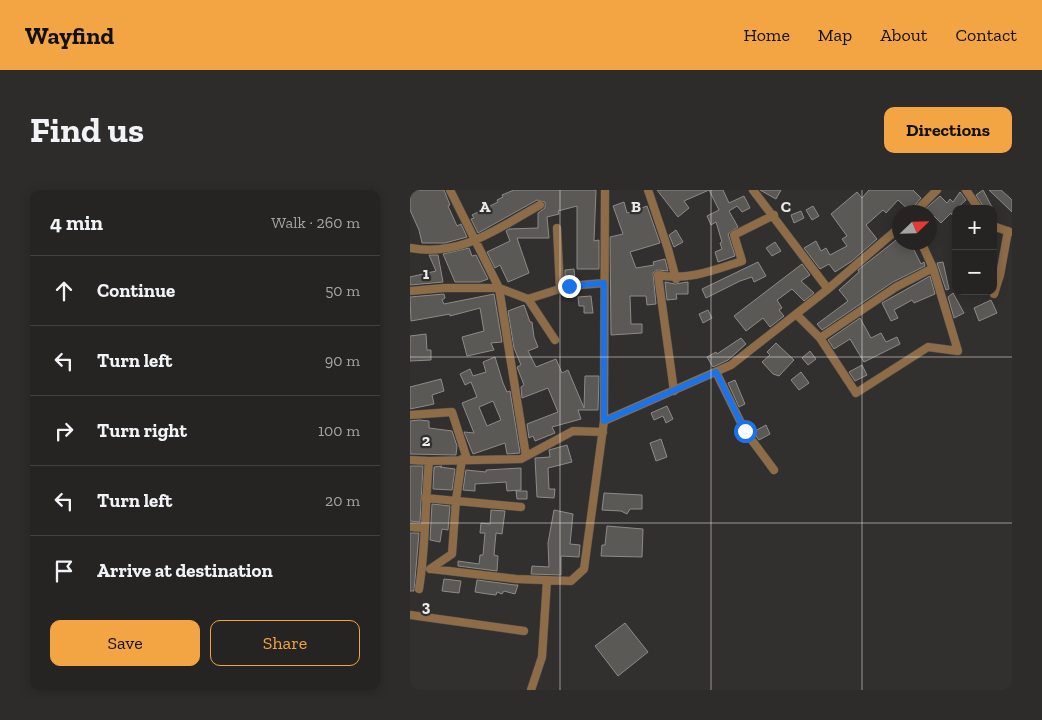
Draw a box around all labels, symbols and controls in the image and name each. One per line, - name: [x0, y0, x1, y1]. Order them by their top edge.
- text: Wayfind: [25, 21, 114, 50]
- text: Home: [743, 24, 790, 46]
- text: Map: [818, 24, 852, 46]
- text: About: [880, 24, 927, 46]
- text: Contact: [955, 24, 1017, 46]
- button: Directions: [884, 107, 1012, 153]
- text: Find us: [30, 109, 144, 151]
- text: A: [480, 197, 491, 216]
- text: B: [631, 197, 641, 216]
- text: C: [781, 197, 791, 216]
- north arrow: [892, 205, 937, 250]
- map controls: [952, 205, 997, 295]
- button: +: [952, 205, 997, 250]
- text: 4 min: [50, 210, 103, 235]
- text: Walk · 260 m: [271, 213, 360, 232]
- button: −: [952, 250, 997, 295]
- text: 1: [423, 264, 430, 283]
- route end: [558, 275, 581, 298]
- icon: ahead: [50, 277, 78, 305]
- text: Continue: [97, 279, 175, 302]
- text: 50 m: [325, 281, 360, 300]
- icon: left: [50, 347, 78, 375]
- text: Turn left: [97, 349, 172, 372]
- text: 90 m: [325, 351, 360, 370]
- icon: right: [50, 417, 78, 445]
- text: Turn right: [97, 419, 187, 442]
- route start: [734, 420, 757, 443]
- text: 100 m: [318, 421, 360, 440]
- text: 2: [422, 431, 431, 450]
- icon: left: [50, 487, 78, 515]
- text: Turn left: [97, 489, 172, 512]
- text: 20 m: [325, 491, 360, 510]
- icon: arrive: [50, 557, 78, 585]
- text: Arrive at destination: [97, 559, 273, 582]
- text: 3: [422, 597, 431, 616]
- button: Save: [50, 620, 200, 666]
- button: Share: [210, 620, 360, 666]

